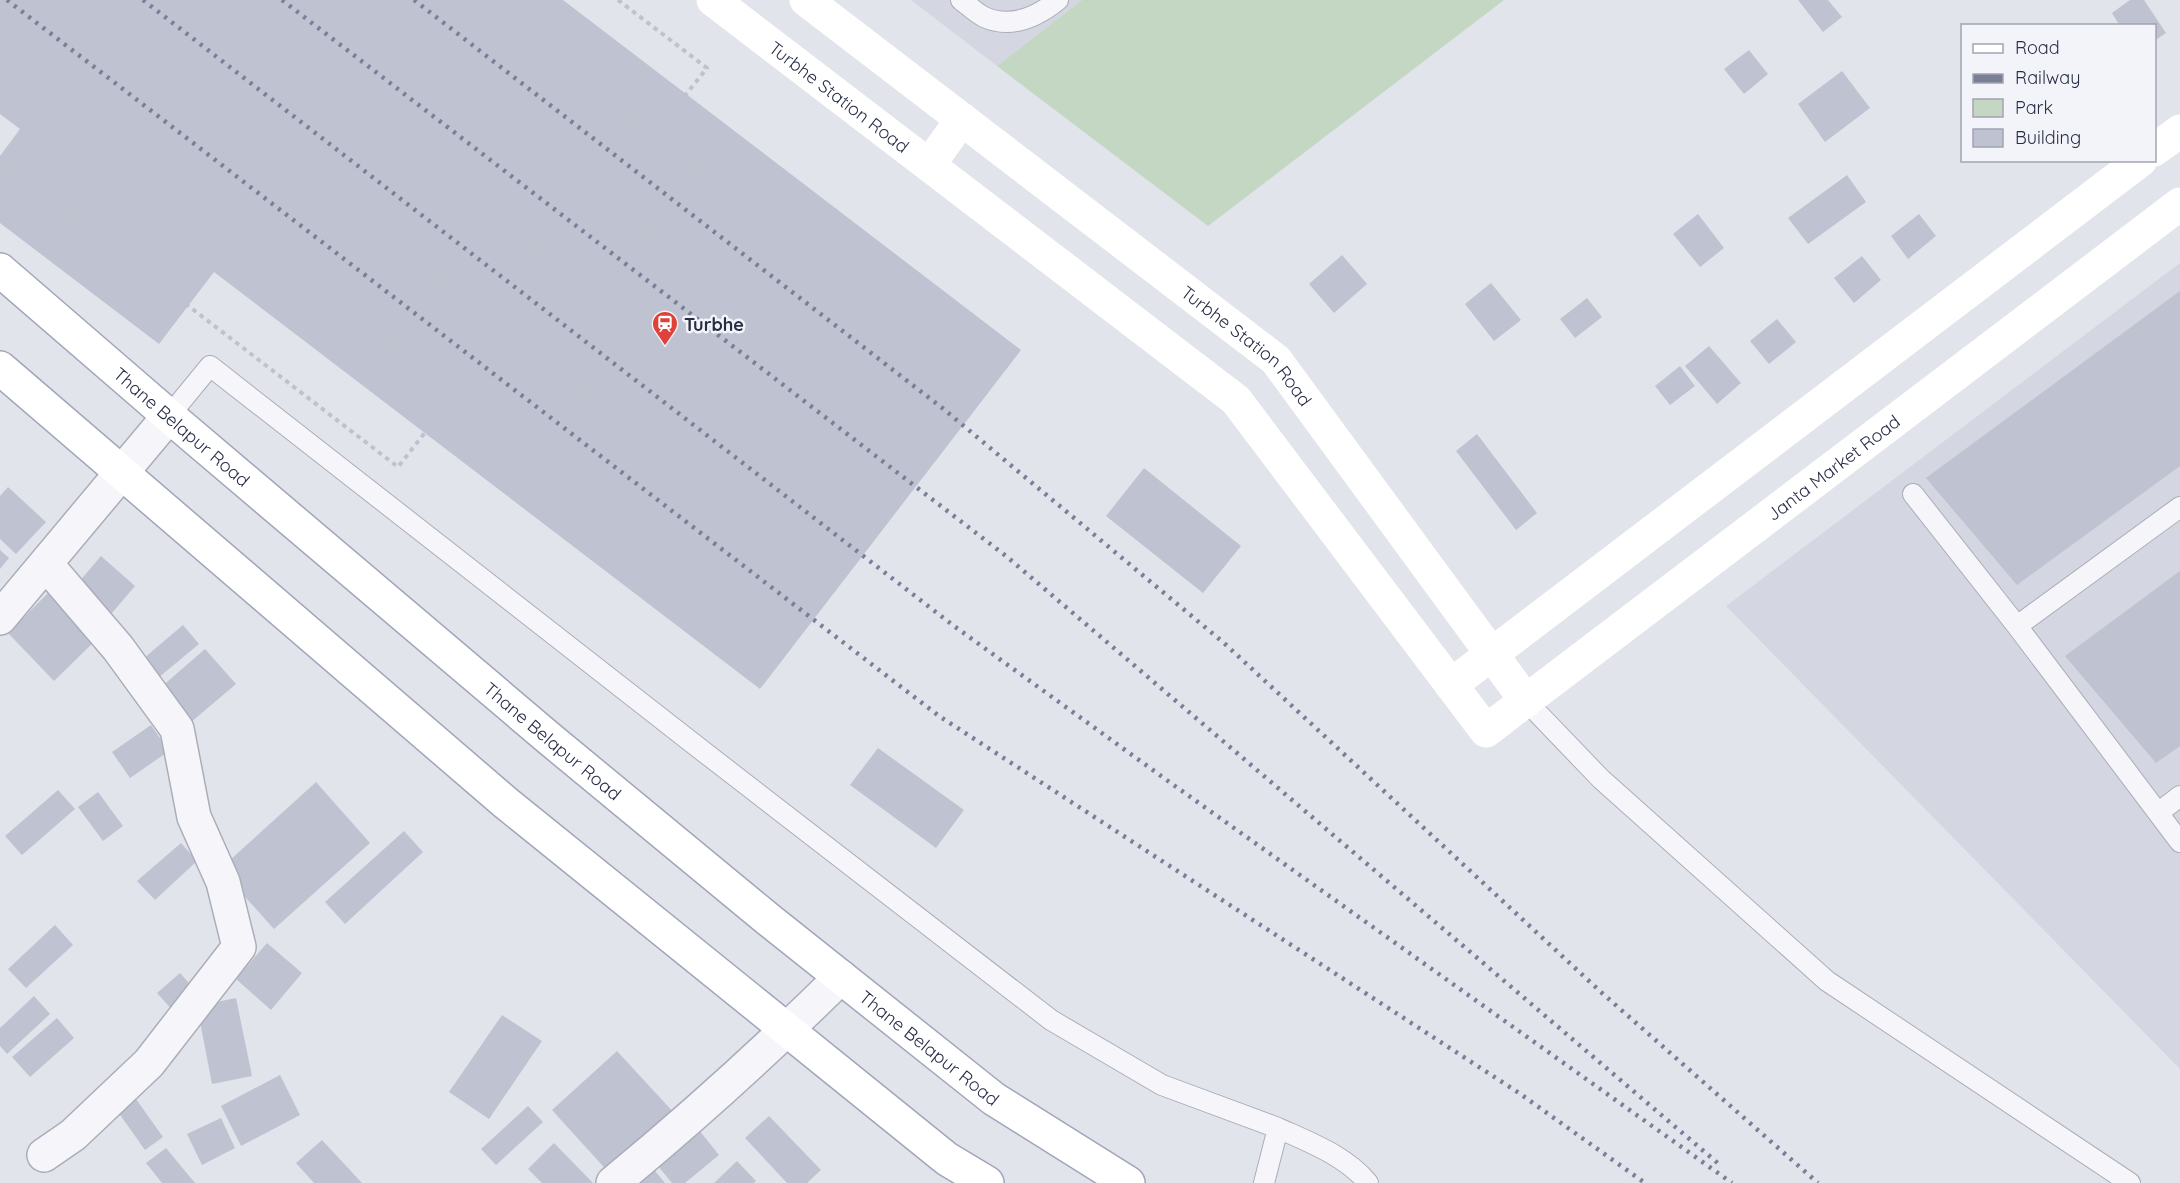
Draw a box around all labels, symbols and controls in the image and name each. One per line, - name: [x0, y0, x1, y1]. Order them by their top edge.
- legend: [1961, 24, 2156, 162]
- street label: Turbhe Station Road: [765, 36, 914, 157]
- text: Road: [2015, 36, 2060, 59]
- text: Railway: [2015, 66, 2081, 89]
- text: Park: [2015, 96, 2053, 119]
- text: Building: [2015, 126, 2081, 149]
- street label: Turbhe Station Road: [1177, 280, 1317, 410]
- station icon: Turbhe: [650, 309, 680, 347]
- place label: Turbhe: [684, 313, 744, 336]
- street label: Thane Belapur Road: [109, 362, 255, 491]
- street label: Janta Market Road: [1762, 409, 1904, 525]
- street label: Thane Belapur Road: [479, 677, 626, 805]
- street label: Thane Belapur Road: [855, 985, 1004, 1110]

